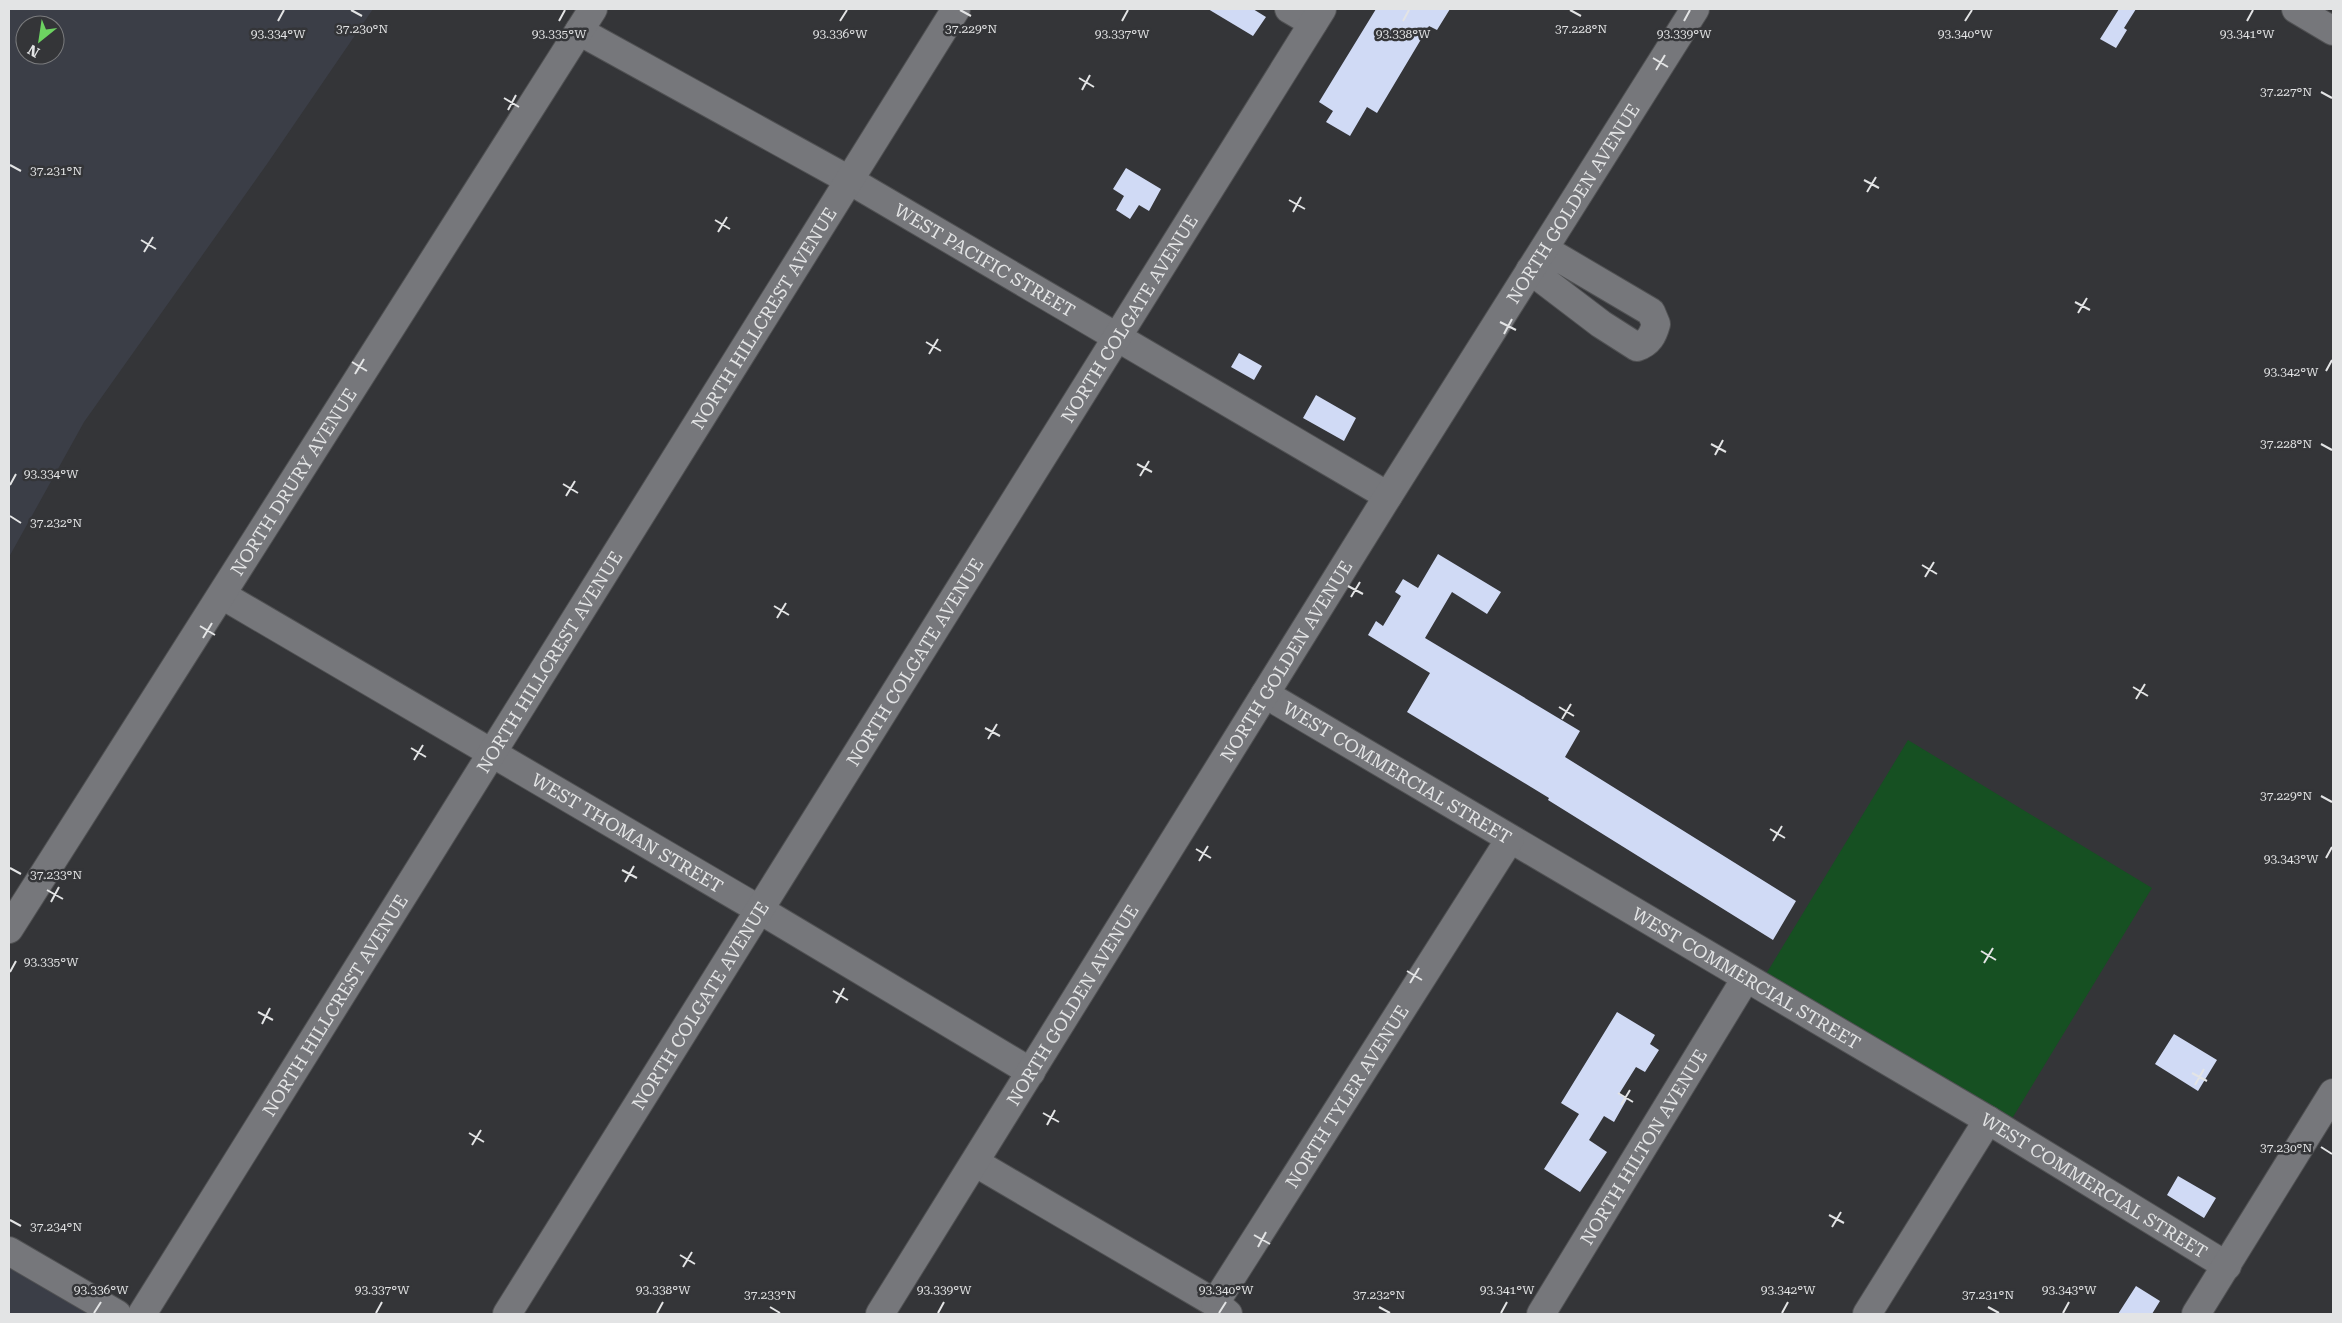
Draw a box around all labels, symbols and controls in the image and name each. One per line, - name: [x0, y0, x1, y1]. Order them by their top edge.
- north arrow: [15, 15, 65, 65]
- text: 37.230°N: [336, 22, 388, 36]
- text: 37.229°N: [945, 22, 997, 36]
- text: 37.228°N: [1555, 22, 1607, 36]
- text: 93.334°W: [251, 27, 306, 41]
- text: 93.335°W: [532, 27, 587, 41]
- text: 93.336°W: [813, 27, 868, 41]
- text: 93.337°W: [1095, 27, 1150, 41]
- text: 93.338°W: [1376, 27, 1431, 41]
- text: 93.339°W: [1657, 27, 1712, 41]
- text: 93.340°W: [1938, 27, 1993, 41]
- text: 93.341°W: [2220, 27, 2275, 41]
- text: N: [25, 42, 42, 61]
- text: 37.227°N: [2260, 85, 2312, 99]
- street label: NORTH GOLDEN AVENUE: [1502, 99, 1643, 307]
- text: 37.231°N: [30, 164, 82, 178]
- street label: WEST PACIFIC STREET: [891, 199, 1079, 321]
- street label: NORTH HILLCREST AVENUE: [686, 203, 840, 433]
- street label: NORTH COLGATE AVENUE: [1056, 210, 1202, 426]
- text: 93.342°W: [2264, 365, 2319, 379]
- street label: NORTH DRURY AVENUE: [226, 384, 360, 579]
- text: 37.228°N: [2260, 437, 2312, 451]
- text: 93.334°W: [24, 467, 79, 481]
- text: 37.232°N: [30, 516, 82, 530]
- street label: NORTH HILLCREST AVENUE: [472, 547, 626, 776]
- street label: NORTH COLGATE AVENUE: [842, 554, 987, 770]
- street label: NORTH GOLDEN AVENUE: [1215, 556, 1356, 765]
- street label: WEST COMMERCIAL STREET: [1280, 697, 1516, 848]
- street label: WEST THOMAN STREET: [528, 768, 727, 897]
- text: 37.229°N: [2260, 789, 2312, 803]
- text: 93.343°W: [2264, 852, 2319, 866]
- text: 37.233°N: [30, 868, 82, 882]
- street label: NORTH HILLCREST AVENUE: [258, 890, 412, 1120]
- street label: NORTH COLGATE AVENUE: [627, 897, 773, 1113]
- street label: NORTH GOLDEN AVENUE: [1002, 900, 1142, 1109]
- street label: WEST COMMERCIAL STREET: [1629, 902, 1865, 1053]
- text: 93.335°W: [24, 955, 79, 969]
- street label: NORTH TYLER AVENUE: [1280, 1001, 1412, 1192]
- street label: NORTH HILTON AVENUE: [1575, 1045, 1711, 1248]
- street label: WEST COMMERCIAL STREET: [1978, 1108, 2212, 1262]
- text: 37.230°N: [2260, 1141, 2312, 1155]
- text: 37.234°N: [30, 1220, 82, 1234]
- text: 93.336°W: [74, 1283, 129, 1297]
- text: 93.337°W: [355, 1283, 410, 1297]
- text: 93.338°W: [636, 1283, 691, 1297]
- text: 93.339°W: [917, 1283, 972, 1297]
- text: 93.340°W: [1199, 1283, 1254, 1297]
- text: 93.341°W: [1480, 1283, 1535, 1297]
- text: 93.342°W: [1761, 1283, 1816, 1297]
- text: 93.343°W: [2042, 1283, 2097, 1297]
- text: 37.233°N: [744, 1288, 796, 1302]
- text: 37.232°N: [1353, 1288, 1405, 1302]
- text: 37.231°N: [1962, 1288, 2014, 1302]

